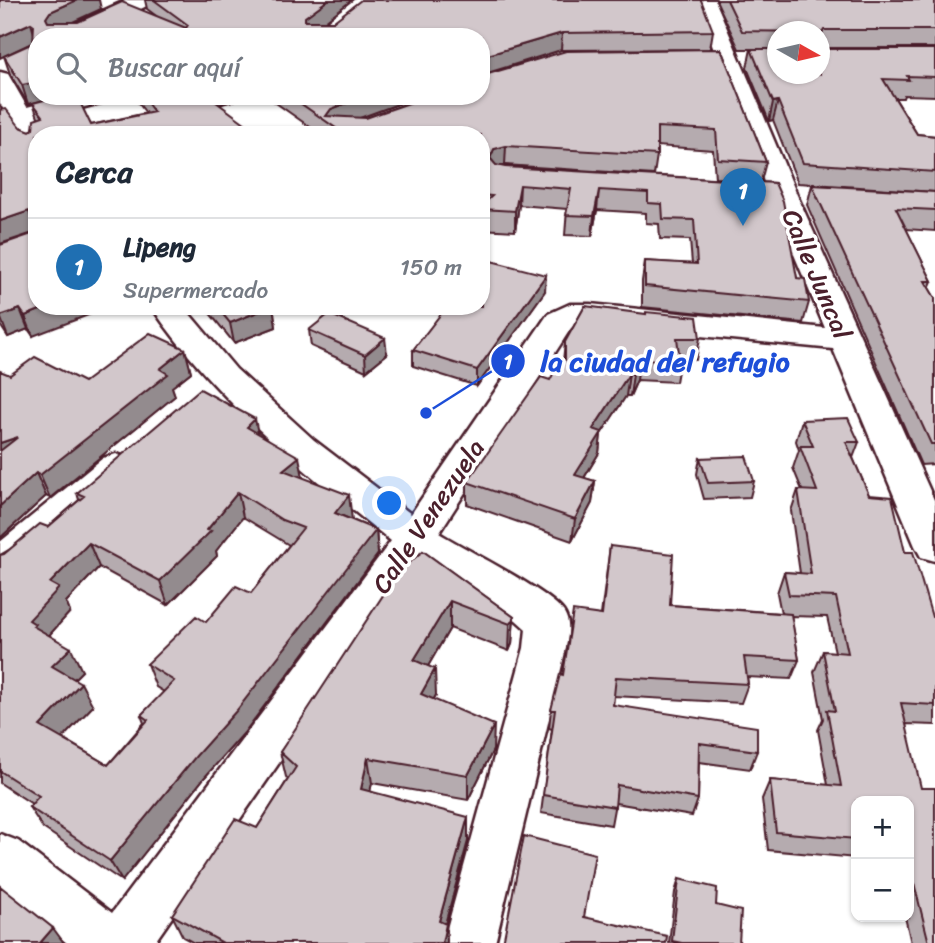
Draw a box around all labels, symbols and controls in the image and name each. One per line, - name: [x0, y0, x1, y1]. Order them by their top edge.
- north arrow: [767, 21, 830, 84]
- search box: [28, 28, 490, 105]
- text: Buscar aquí: [108, 44, 241, 90]
- icon: search: [52, 48, 90, 86]
- text: Cerca: [56, 145, 132, 199]
- pin: 1: [720, 168, 766, 226]
- street label: Calle Juncal: [769, 202, 865, 347]
- text: Lipeng: [123, 224, 196, 270]
- text: 1: [74, 247, 84, 288]
- text: 150 m: [400, 247, 462, 288]
- text: Supermercado: [123, 270, 268, 311]
- callout: la ciudad del refugio: [491, 337, 804, 386]
- text: la ciudad del refugio: [539, 337, 790, 386]
- text: 1: [503, 343, 513, 381]
- street label: Calle Venezuela: [359, 429, 497, 603]
- your location: [372, 486, 406, 520]
- map controls: [851, 796, 914, 922]
- button: +: [851, 796, 914, 859]
- button: −: [851, 859, 914, 922]

